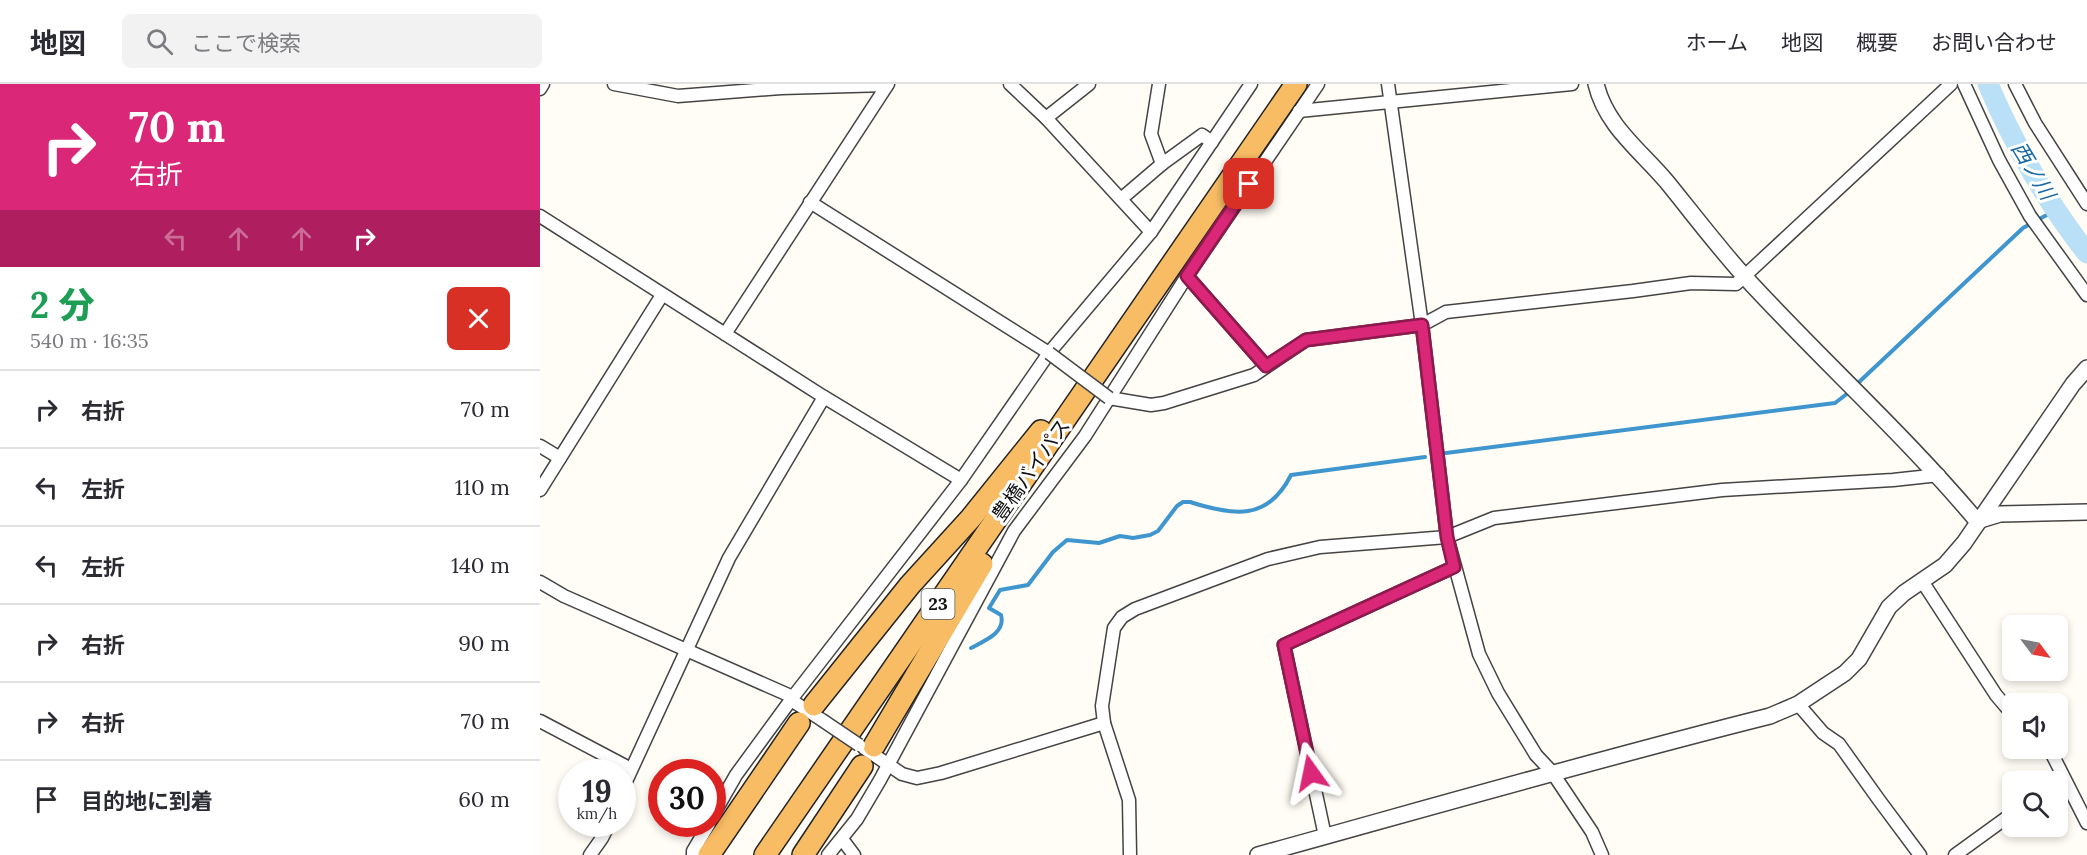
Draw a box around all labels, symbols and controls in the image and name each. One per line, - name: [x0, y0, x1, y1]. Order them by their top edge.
- search box: [122, 14, 542, 68]
- text: 地図: [30, 25, 86, 61]
- icon: search: [143, 25, 176, 58]
- text: ここで検索: [191, 29, 301, 57]
- text: ホーム: [1686, 29, 1748, 56]
- text: 地図: [1781, 29, 1823, 56]
- text: 概要: [1856, 29, 1898, 56]
- text: お問い合わせ: [1931, 29, 2057, 56]
- text: 70 m: [129, 100, 225, 154]
- icon: right: [30, 108, 108, 186]
- water label: 西ノ川: [2006, 137, 2062, 206]
- text: 右折: [129, 157, 183, 191]
- pin: [1223, 158, 1274, 209]
- icon: arrive: [1232, 167, 1265, 200]
- icon: left: [159, 222, 192, 255]
- icon: ahead: [222, 222, 255, 255]
- icon: ahead: [285, 222, 318, 255]
- icon: right: [348, 222, 381, 255]
- text: 2 分: [30, 282, 95, 328]
- button: close: [447, 287, 510, 350]
- text: 540 m · 16:35: [30, 328, 149, 353]
- icon: right: [30, 393, 63, 426]
- text: 70 m: [461, 395, 510, 423]
- text: 右折: [81, 397, 125, 425]
- street label: 豊橋バイパス: [986, 414, 1075, 526]
- icon: left: [30, 471, 63, 504]
- text: 110 m: [455, 473, 510, 501]
- text: 左折: [81, 475, 125, 503]
- icon: left: [30, 549, 63, 582]
- text: 140 m: [451, 551, 510, 579]
- text: 左折: [81, 553, 125, 581]
- road number: 23: [922, 589, 954, 619]
- north arrow: [2002, 615, 2068, 681]
- map controls: [2002, 615, 2068, 837]
- icon: right: [30, 627, 63, 660]
- text: 90 m: [458, 629, 510, 657]
- text: 右折: [81, 631, 125, 659]
- button: sound: [2002, 693, 2068, 759]
- icon: right: [30, 705, 63, 738]
- text: 70 m: [461, 707, 510, 735]
- text: 右折: [81, 709, 125, 737]
- position arrow: [1279, 741, 1343, 805]
- speed limit sign: 30: [648, 759, 726, 837]
- button: search: [2002, 771, 2068, 837]
- text: 19: [582, 772, 612, 810]
- icon: arrive: [30, 783, 63, 816]
- text: 60 m: [458, 785, 510, 813]
- text: 目的地に到着: [81, 787, 213, 815]
- text: km/h: [577, 804, 617, 823]

